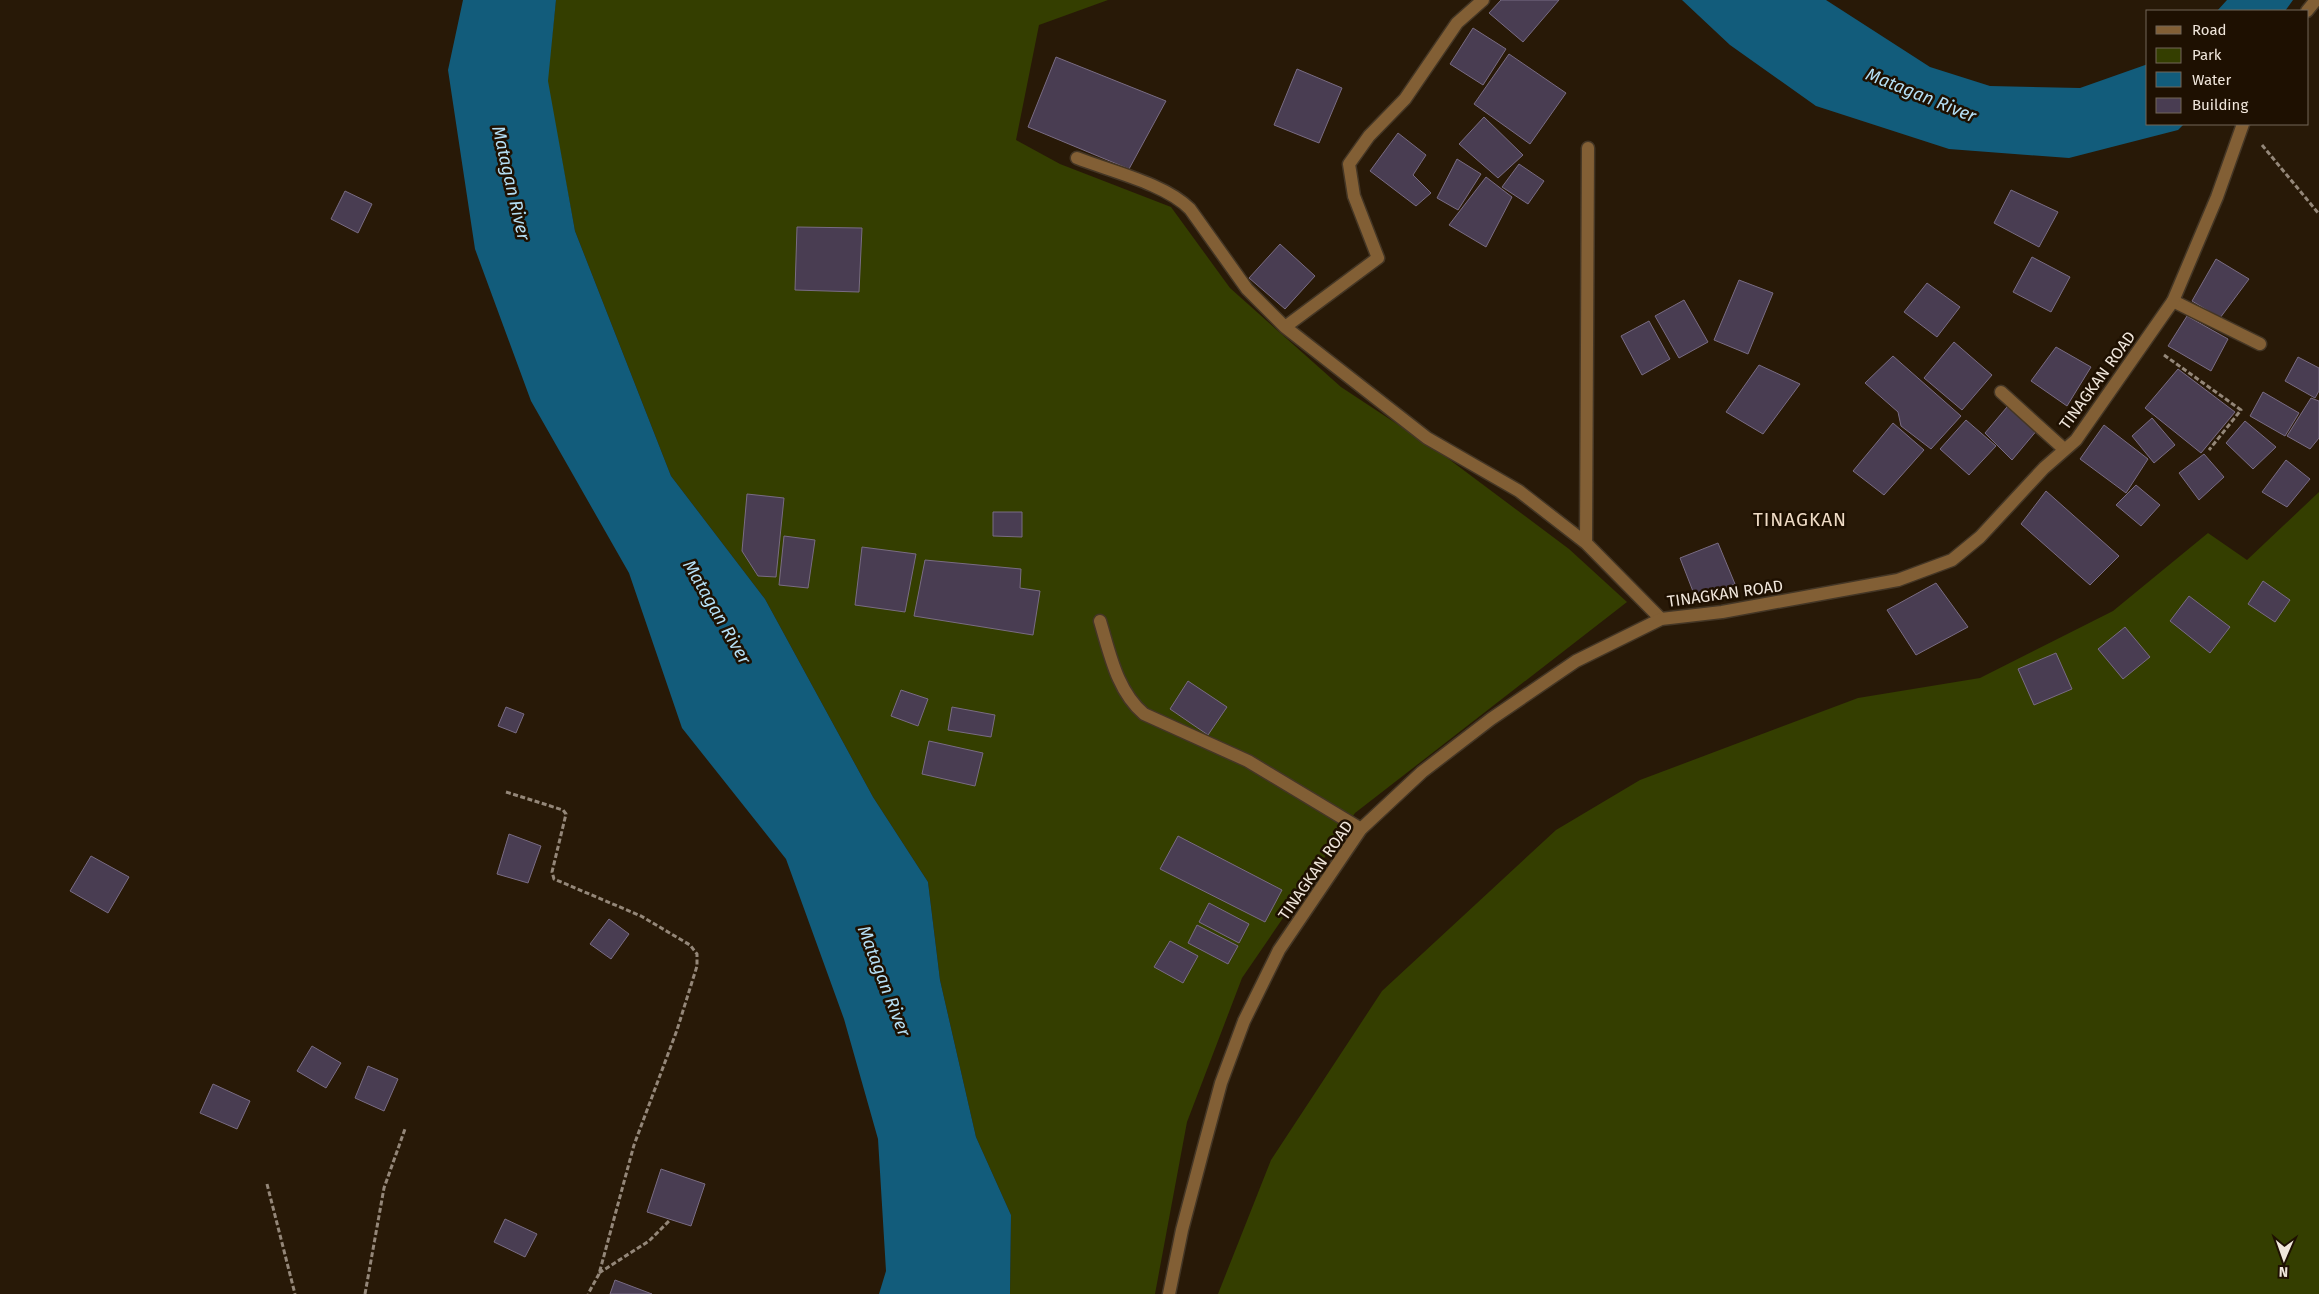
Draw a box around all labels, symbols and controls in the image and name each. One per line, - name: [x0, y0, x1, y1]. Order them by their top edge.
- legend: [2146, 10, 2309, 125]
- text: Road: [2192, 21, 2227, 39]
- text: Park: [2192, 46, 2222, 64]
- water label: Matagan River: [1863, 63, 1980, 128]
- text: Water: [2192, 71, 2231, 89]
- text: Building: [2192, 96, 2248, 114]
- water label: Matagan River: [487, 124, 535, 244]
- street label: TINAGKAN ROAD: [2055, 327, 2139, 433]
- district label: TINAGKAN: [1753, 508, 1847, 531]
- water label: Matagan River: [678, 556, 756, 669]
- street label: TINAGKAN ROAD: [1666, 576, 1784, 611]
- street label: TINAGKAN ROAD: [1274, 817, 1357, 924]
- water label: Matagan River: [853, 923, 916, 1041]
- north arrow: [2259, 1234, 2309, 1284]
- text: N: [2279, 1263, 2289, 1280]

